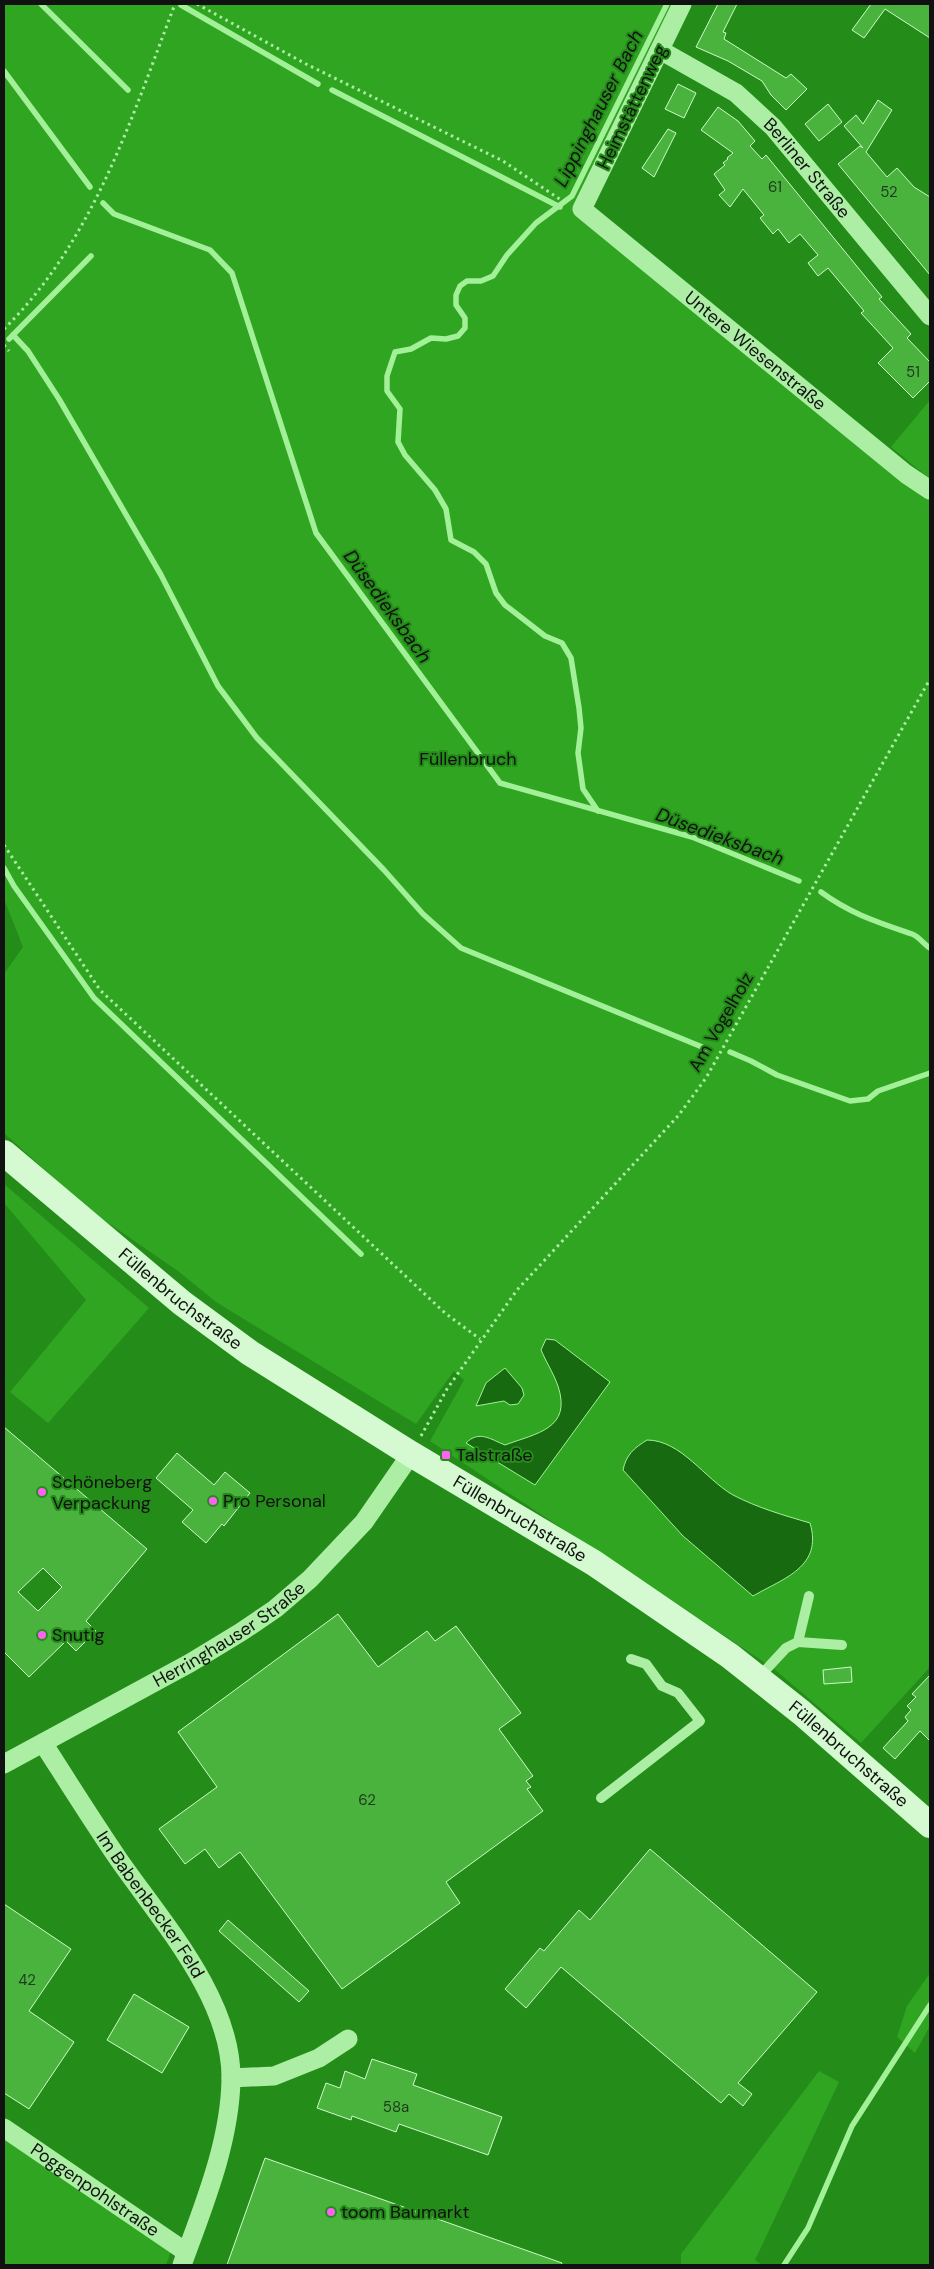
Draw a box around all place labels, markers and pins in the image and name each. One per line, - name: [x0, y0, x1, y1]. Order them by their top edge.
- place label: Talstraße: [456, 1443, 533, 1467]
- marker: Talstraße: [440, 1449, 452, 1461]
- place label: Schöneberg Verpackung: [52, 1470, 152, 1515]
- marker: Schöneberg Verpackung: [36, 1486, 48, 1498]
- place label: Pro Personal: [223, 1489, 326, 1513]
- marker: Pro Personal: [207, 1495, 219, 1507]
- place label: Snutig: [52, 1623, 105, 1647]
- marker: Snutig: [36, 1629, 48, 1641]
- place label: toom Baumarkt: [341, 2200, 470, 2224]
- marker: toom Baumarkt: [325, 2206, 337, 2218]

